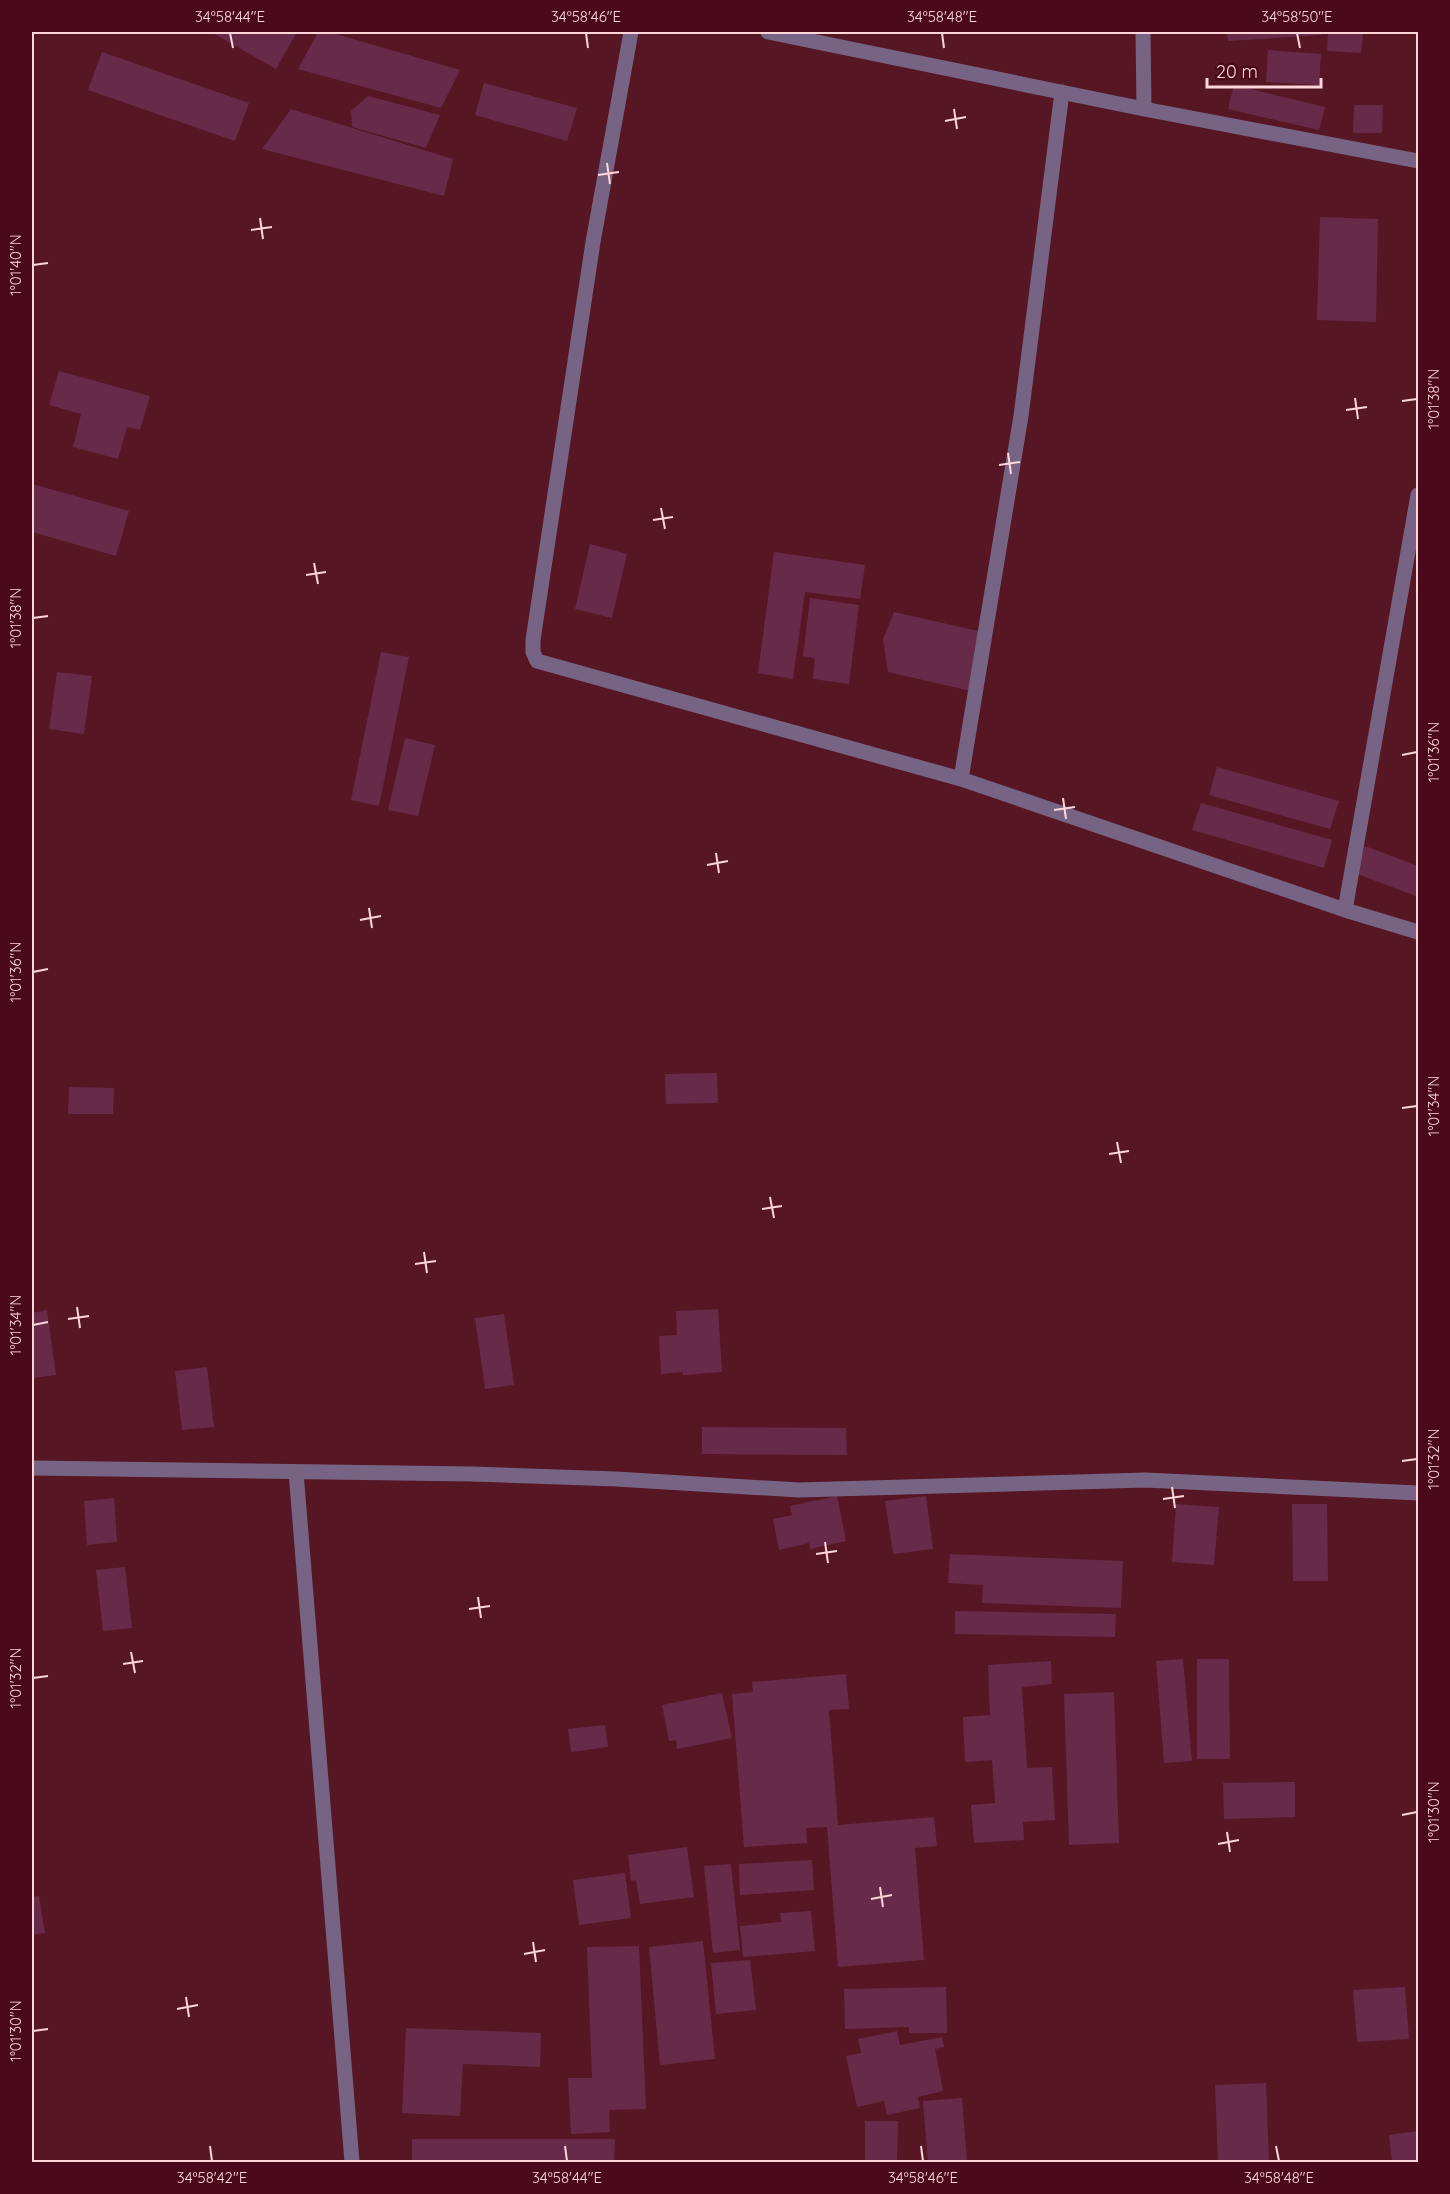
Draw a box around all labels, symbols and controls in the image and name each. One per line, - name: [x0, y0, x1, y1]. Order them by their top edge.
- text: 34°58'44"E: [195, 7, 265, 26]
- text: 34°58'46"E: [551, 7, 621, 26]
- text: 34°58'48"E: [907, 7, 977, 26]
- text: 34°58'50"E: [1261, 7, 1333, 26]
- scale bar: [1207, 51, 1321, 89]
- text: 20 m: [1216, 60, 1258, 83]
- text: 1°01'40"N: [6, 234, 25, 296]
- text: 1°01'38"N: [1424, 369, 1443, 429]
- text: 1°01'38"N: [6, 588, 25, 648]
- text: 1°01'36"N: [1424, 722, 1443, 782]
- text: 1°01'36"N: [6, 942, 25, 1002]
- text: 1°01'34"N: [1424, 1076, 1443, 1136]
- text: 1°01'34"N: [6, 1295, 25, 1355]
- text: 1°01'32"N: [1424, 1429, 1443, 1489]
- text: 1°01'32"N: [6, 1648, 25, 1708]
- text: 1°01'30"N: [1424, 1781, 1443, 1843]
- text: 1°01'30"N: [6, 2000, 25, 2062]
- text: 34°58'42"E: [177, 2168, 247, 2187]
- text: 34°58'44"E: [532, 2168, 602, 2187]
- text: 34°58'46"E: [888, 2168, 958, 2187]
- text: 34°58'48"E: [1244, 2168, 1314, 2187]

